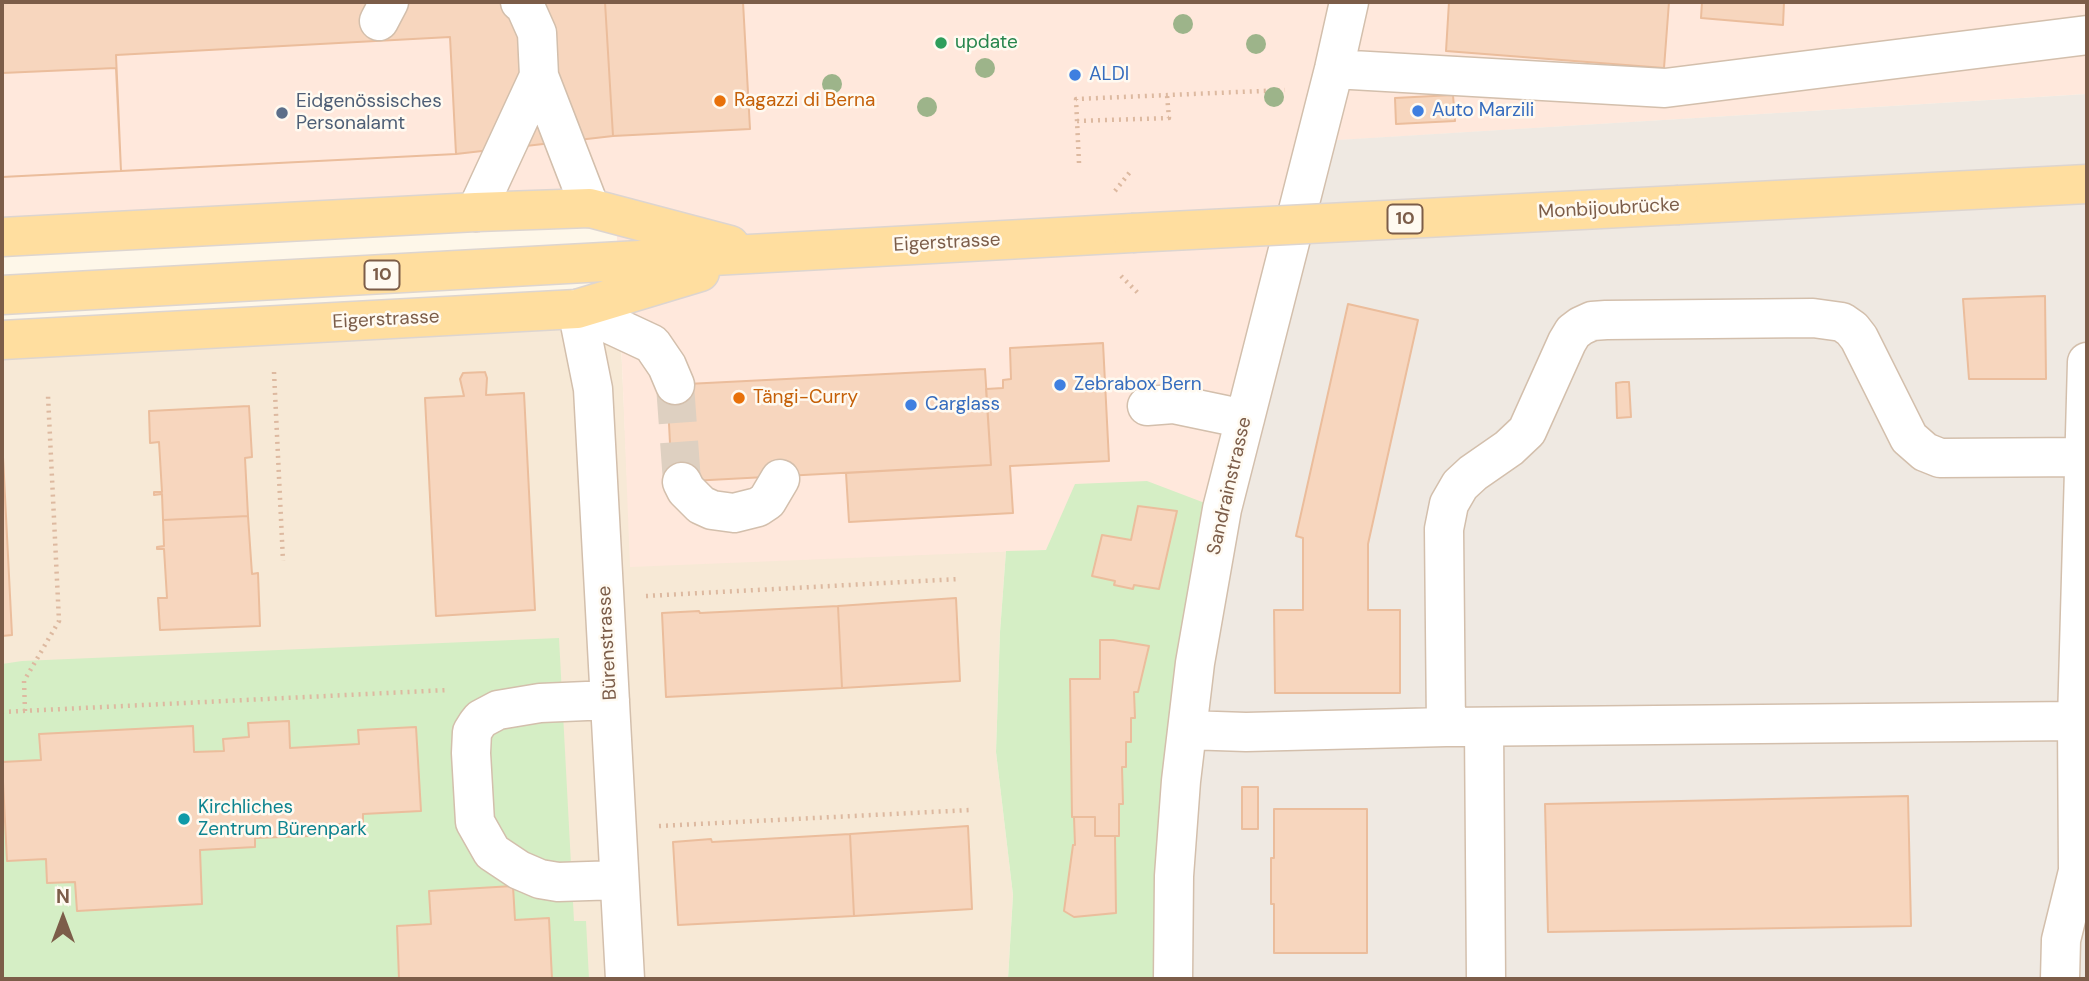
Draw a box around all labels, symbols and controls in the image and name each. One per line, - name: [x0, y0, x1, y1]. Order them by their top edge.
- place label: update: [955, 32, 1018, 54]
- marker: update: [933, 35, 949, 51]
- place label: ALDI: [1089, 64, 1129, 86]
- marker: ALDI: [1067, 67, 1083, 83]
- place label: Ragazzi di Berna: [734, 90, 875, 112]
- place label: Eidgenössisches Personalamt: [296, 91, 442, 135]
- marker: Ragazzi di Berna: [712, 93, 728, 109]
- place label: Auto Marzili: [1432, 100, 1534, 122]
- marker: Auto Marzili: [1410, 103, 1426, 119]
- marker: Eidgenössisches Personalamt: [274, 105, 290, 121]
- street label: Monbijoubrücke: [1538, 194, 1680, 224]
- road number: 10: [1388, 204, 1422, 233]
- street label: Eigerstrasse: [893, 229, 1001, 257]
- road number: 10: [364, 260, 400, 290]
- street label: Eigerstrasse: [332, 306, 440, 334]
- place label: Zebrabox Bern: [1074, 374, 1202, 396]
- marker: Zebrabox Bern: [1052, 377, 1068, 393]
- place label: Tängi-Curry: [753, 387, 858, 409]
- marker: Tängi-Curry: [731, 390, 747, 406]
- place label: Carglass: [925, 394, 1000, 416]
- marker: Carglass: [903, 397, 919, 413]
- street label: Sandrainstrasse: [1203, 415, 1257, 557]
- street label: Bürenstrasse: [594, 585, 622, 701]
- place label: Kirchliches Zentrum Bürenpark: [198, 797, 367, 841]
- marker: Kirchliches Zentrum Bürenpark: [176, 811, 192, 827]
- north arrow: [28, 883, 98, 953]
- text: N: [56, 884, 70, 909]

